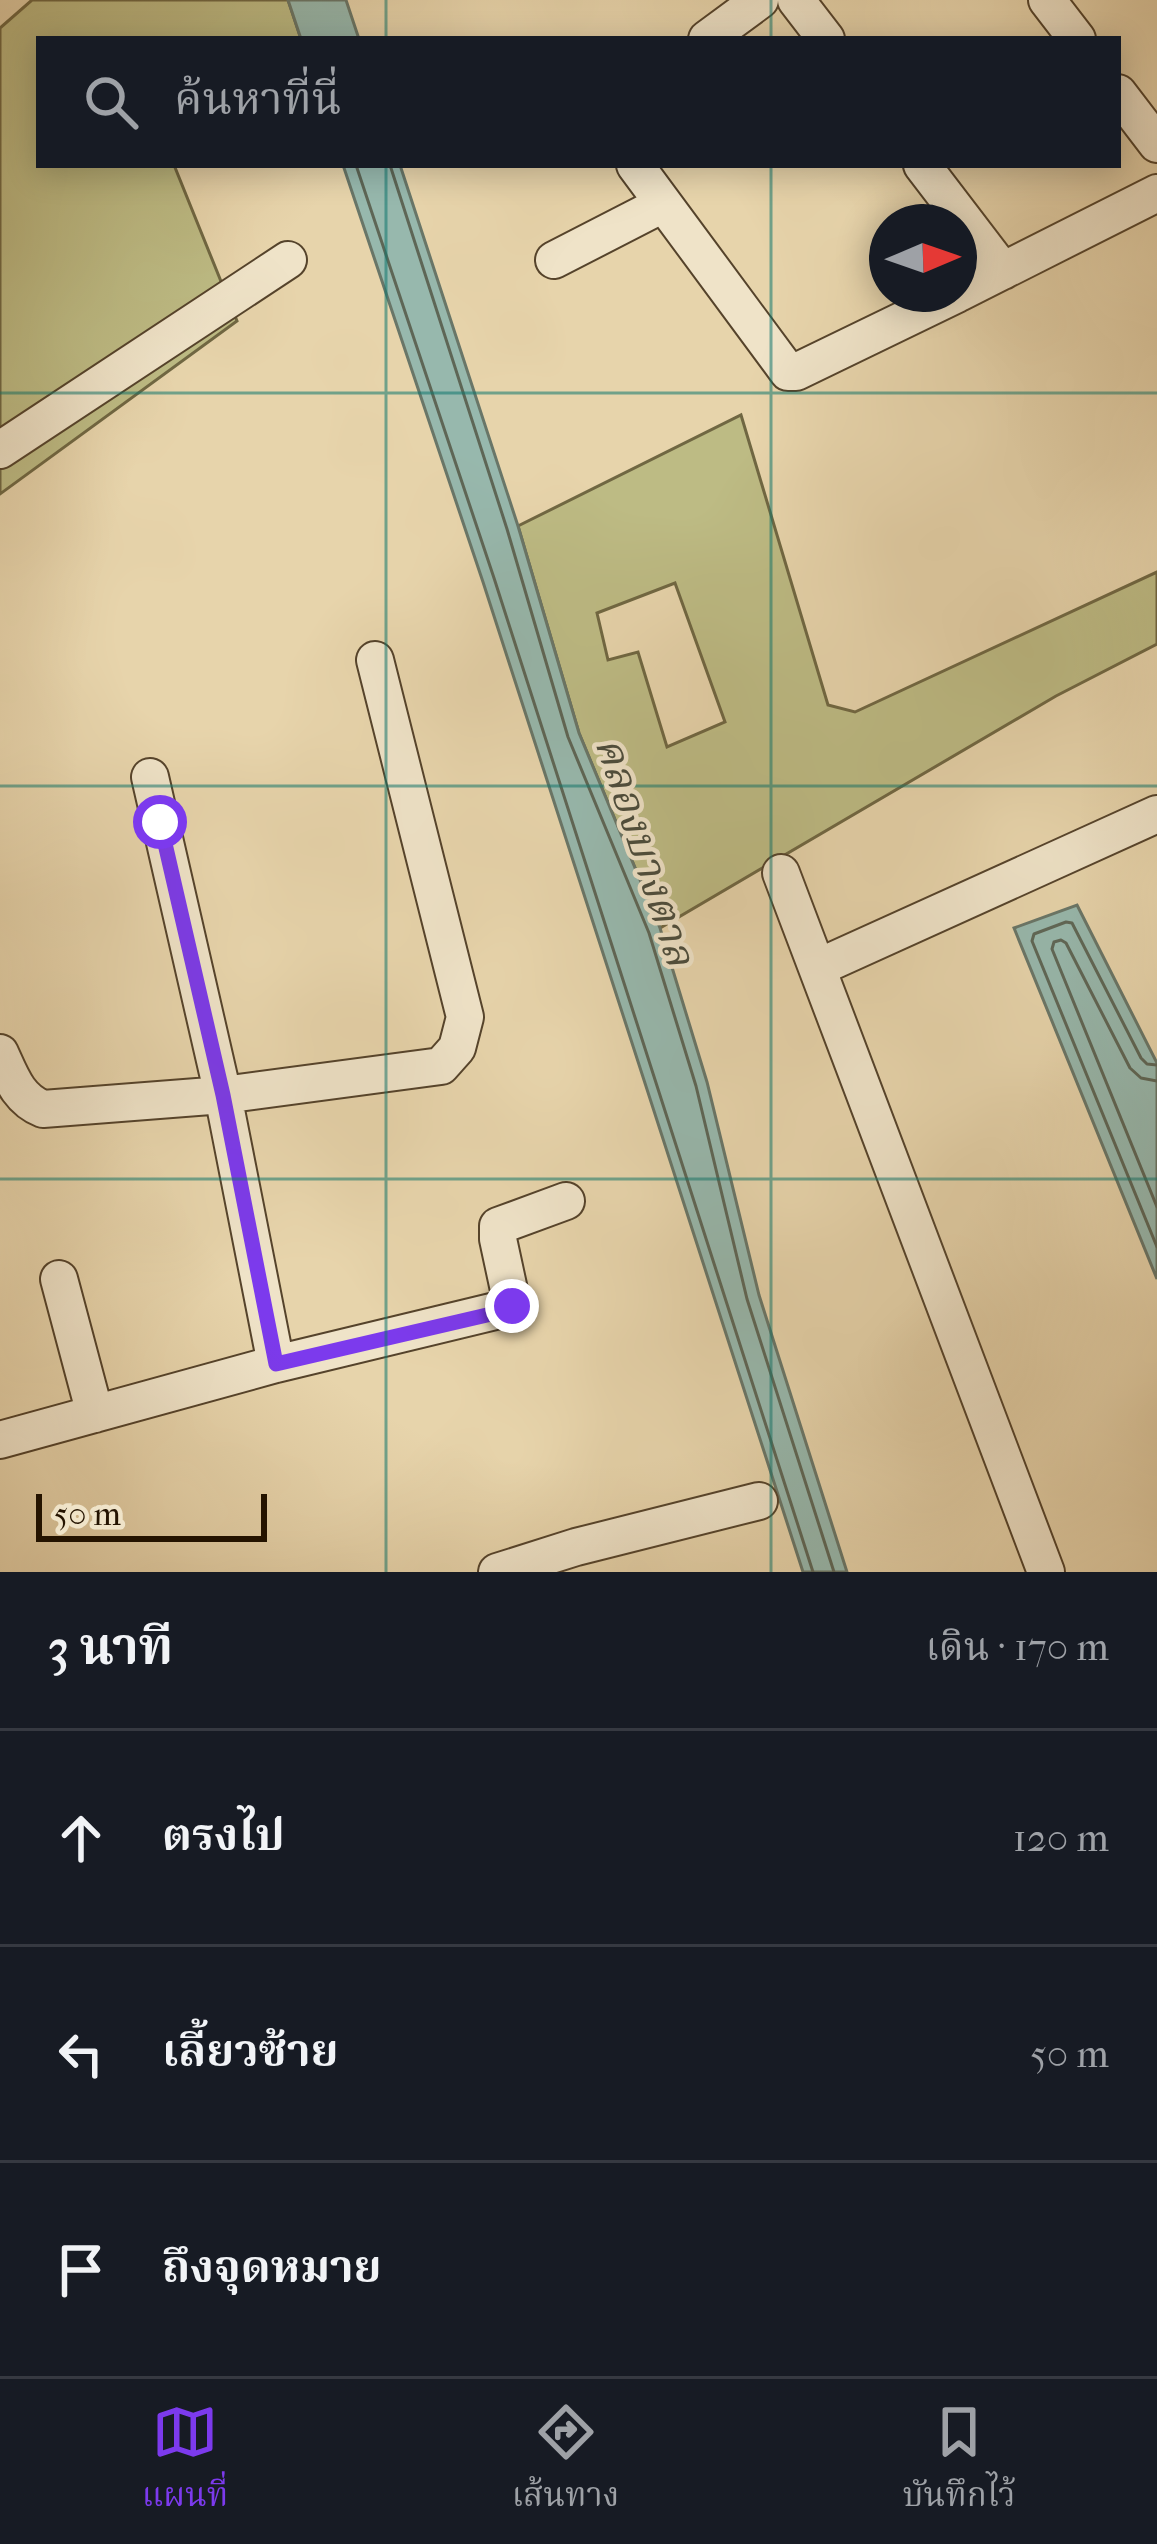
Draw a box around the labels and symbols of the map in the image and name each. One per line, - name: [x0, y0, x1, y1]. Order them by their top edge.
- north arrow: [869, 204, 977, 312]
- water label: คลองบางตาล: [585, 731, 705, 973]
- route start: [133, 795, 187, 849]
- route end: [485, 1279, 539, 1333]
- scale bar: [36, 1488, 267, 1541]

